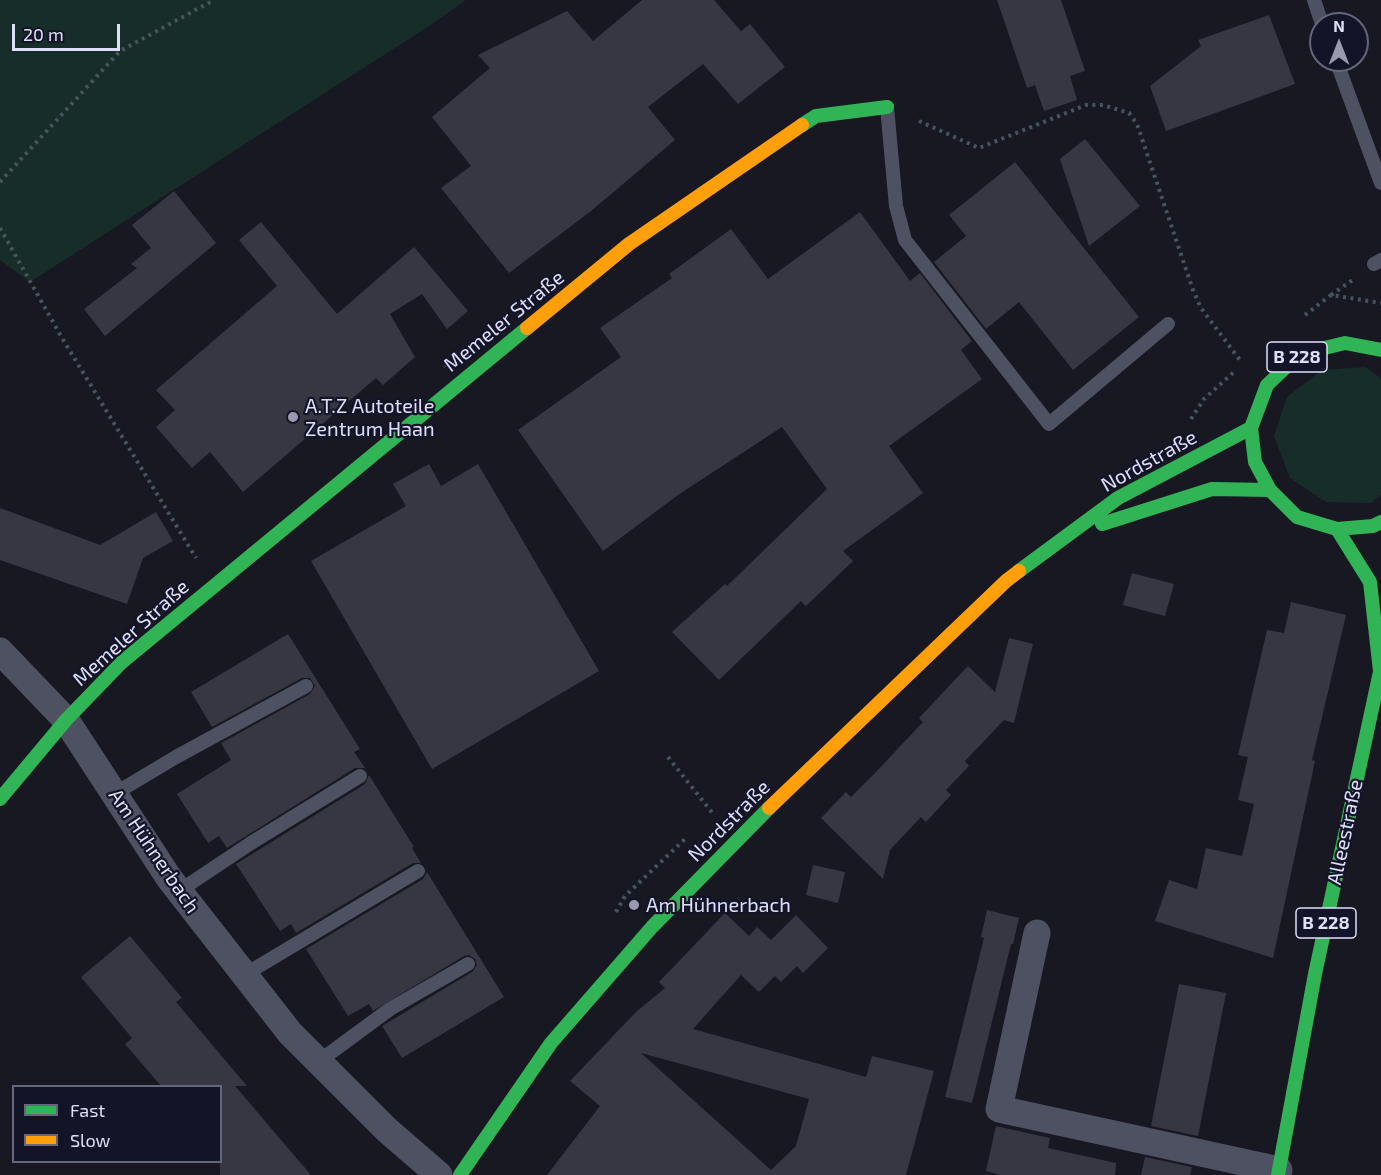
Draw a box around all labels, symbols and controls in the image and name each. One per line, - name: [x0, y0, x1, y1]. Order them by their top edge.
- scale bar: [15, 12, 123, 50]
- north arrow: [1309, 12, 1369, 72]
- text: N: [1333, 16, 1345, 35]
- text: 20 m: [23, 23, 64, 45]
- street label: Memeler Straße: [439, 265, 569, 377]
- road number: B 228: [1267, 342, 1327, 372]
- place label: A.T.Z Autoteile Zentrum Haan: [305, 394, 435, 441]
- marker: A.T.Z Autoteile Zentrum Haan: [286, 410, 300, 424]
- street label: Nordstraße: [1097, 425, 1201, 497]
- street label: Memeler Straße: [68, 575, 194, 691]
- street label: Nordstraße: [683, 775, 775, 867]
- street label: Alleestraße: [1322, 777, 1368, 887]
- street label: Am Hühnerbach: [104, 784, 204, 918]
- place label: Am Hühnerbach: [646, 893, 791, 917]
- marker: Am Hühnerbach: [627, 898, 641, 912]
- road number: B 228: [1296, 908, 1356, 938]
- legend: [12, 1085, 222, 1163]
- text: Fast: [70, 1099, 105, 1121]
- text: Slow: [70, 1129, 110, 1151]

